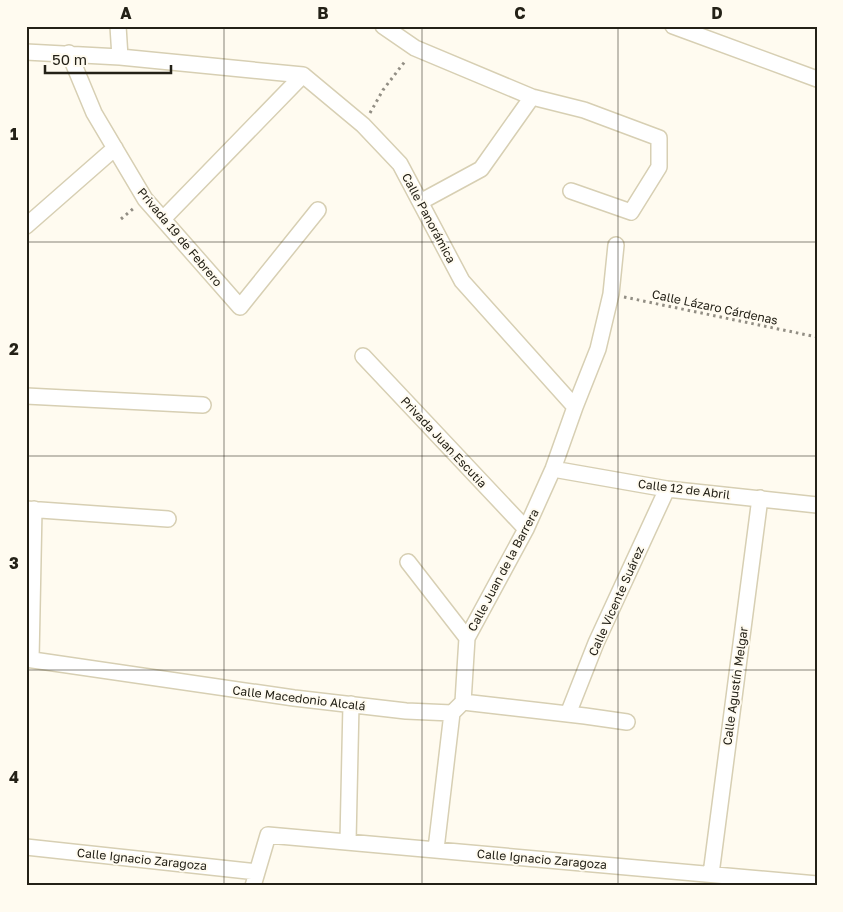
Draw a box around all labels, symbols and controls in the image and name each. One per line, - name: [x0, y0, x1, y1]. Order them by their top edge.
- text: A: [120, 3, 132, 23]
- text: B: [317, 3, 329, 23]
- text: C: [514, 3, 526, 23]
- text: D: [711, 3, 723, 23]
- scale bar: [45, 42, 171, 74]
- text: 50 m: [52, 50, 87, 68]
- text: 1: [10, 124, 18, 144]
- street label: Calle Panorámica: [399, 170, 459, 266]
- street label: Privada 19 de Febrero: [134, 185, 226, 289]
- street label: Calle Lázaro Cárdenas: [651, 286, 779, 328]
- text: 2: [9, 339, 19, 359]
- street label: Privada Juan Escutia: [398, 393, 490, 491]
- street label: Calle 12 de Abril: [637, 476, 731, 502]
- street label: Calle Juan de la Barrera: [464, 506, 542, 634]
- street label: Calle Vicente Suárez: [585, 544, 647, 658]
- text: 3: [9, 553, 19, 573]
- street label: Calle Agustín Melgar: [719, 625, 751, 746]
- street label: Calle Macedonio Alcalá: [232, 682, 366, 714]
- text: 4: [9, 767, 19, 787]
- street label: Calle Ignacio Zaragoza: [76, 845, 208, 873]
- street label: Calle Ignacio Zaragoza: [476, 846, 608, 872]

